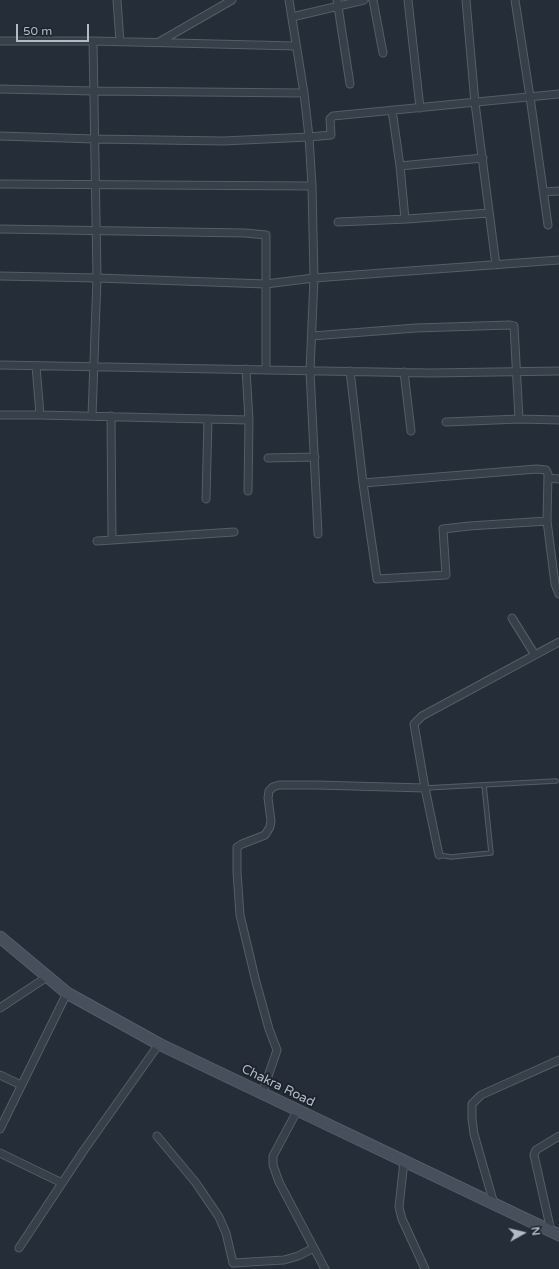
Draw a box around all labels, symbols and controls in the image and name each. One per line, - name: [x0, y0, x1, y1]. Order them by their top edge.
- scale bar: [18, 16, 91, 42]
- text: 50 m: [23, 24, 52, 38]
- street label: Chakra Road: [239, 1062, 317, 1110]
- north arrow: [503, 1213, 543, 1253]
- text: N: [528, 1226, 542, 1237]

